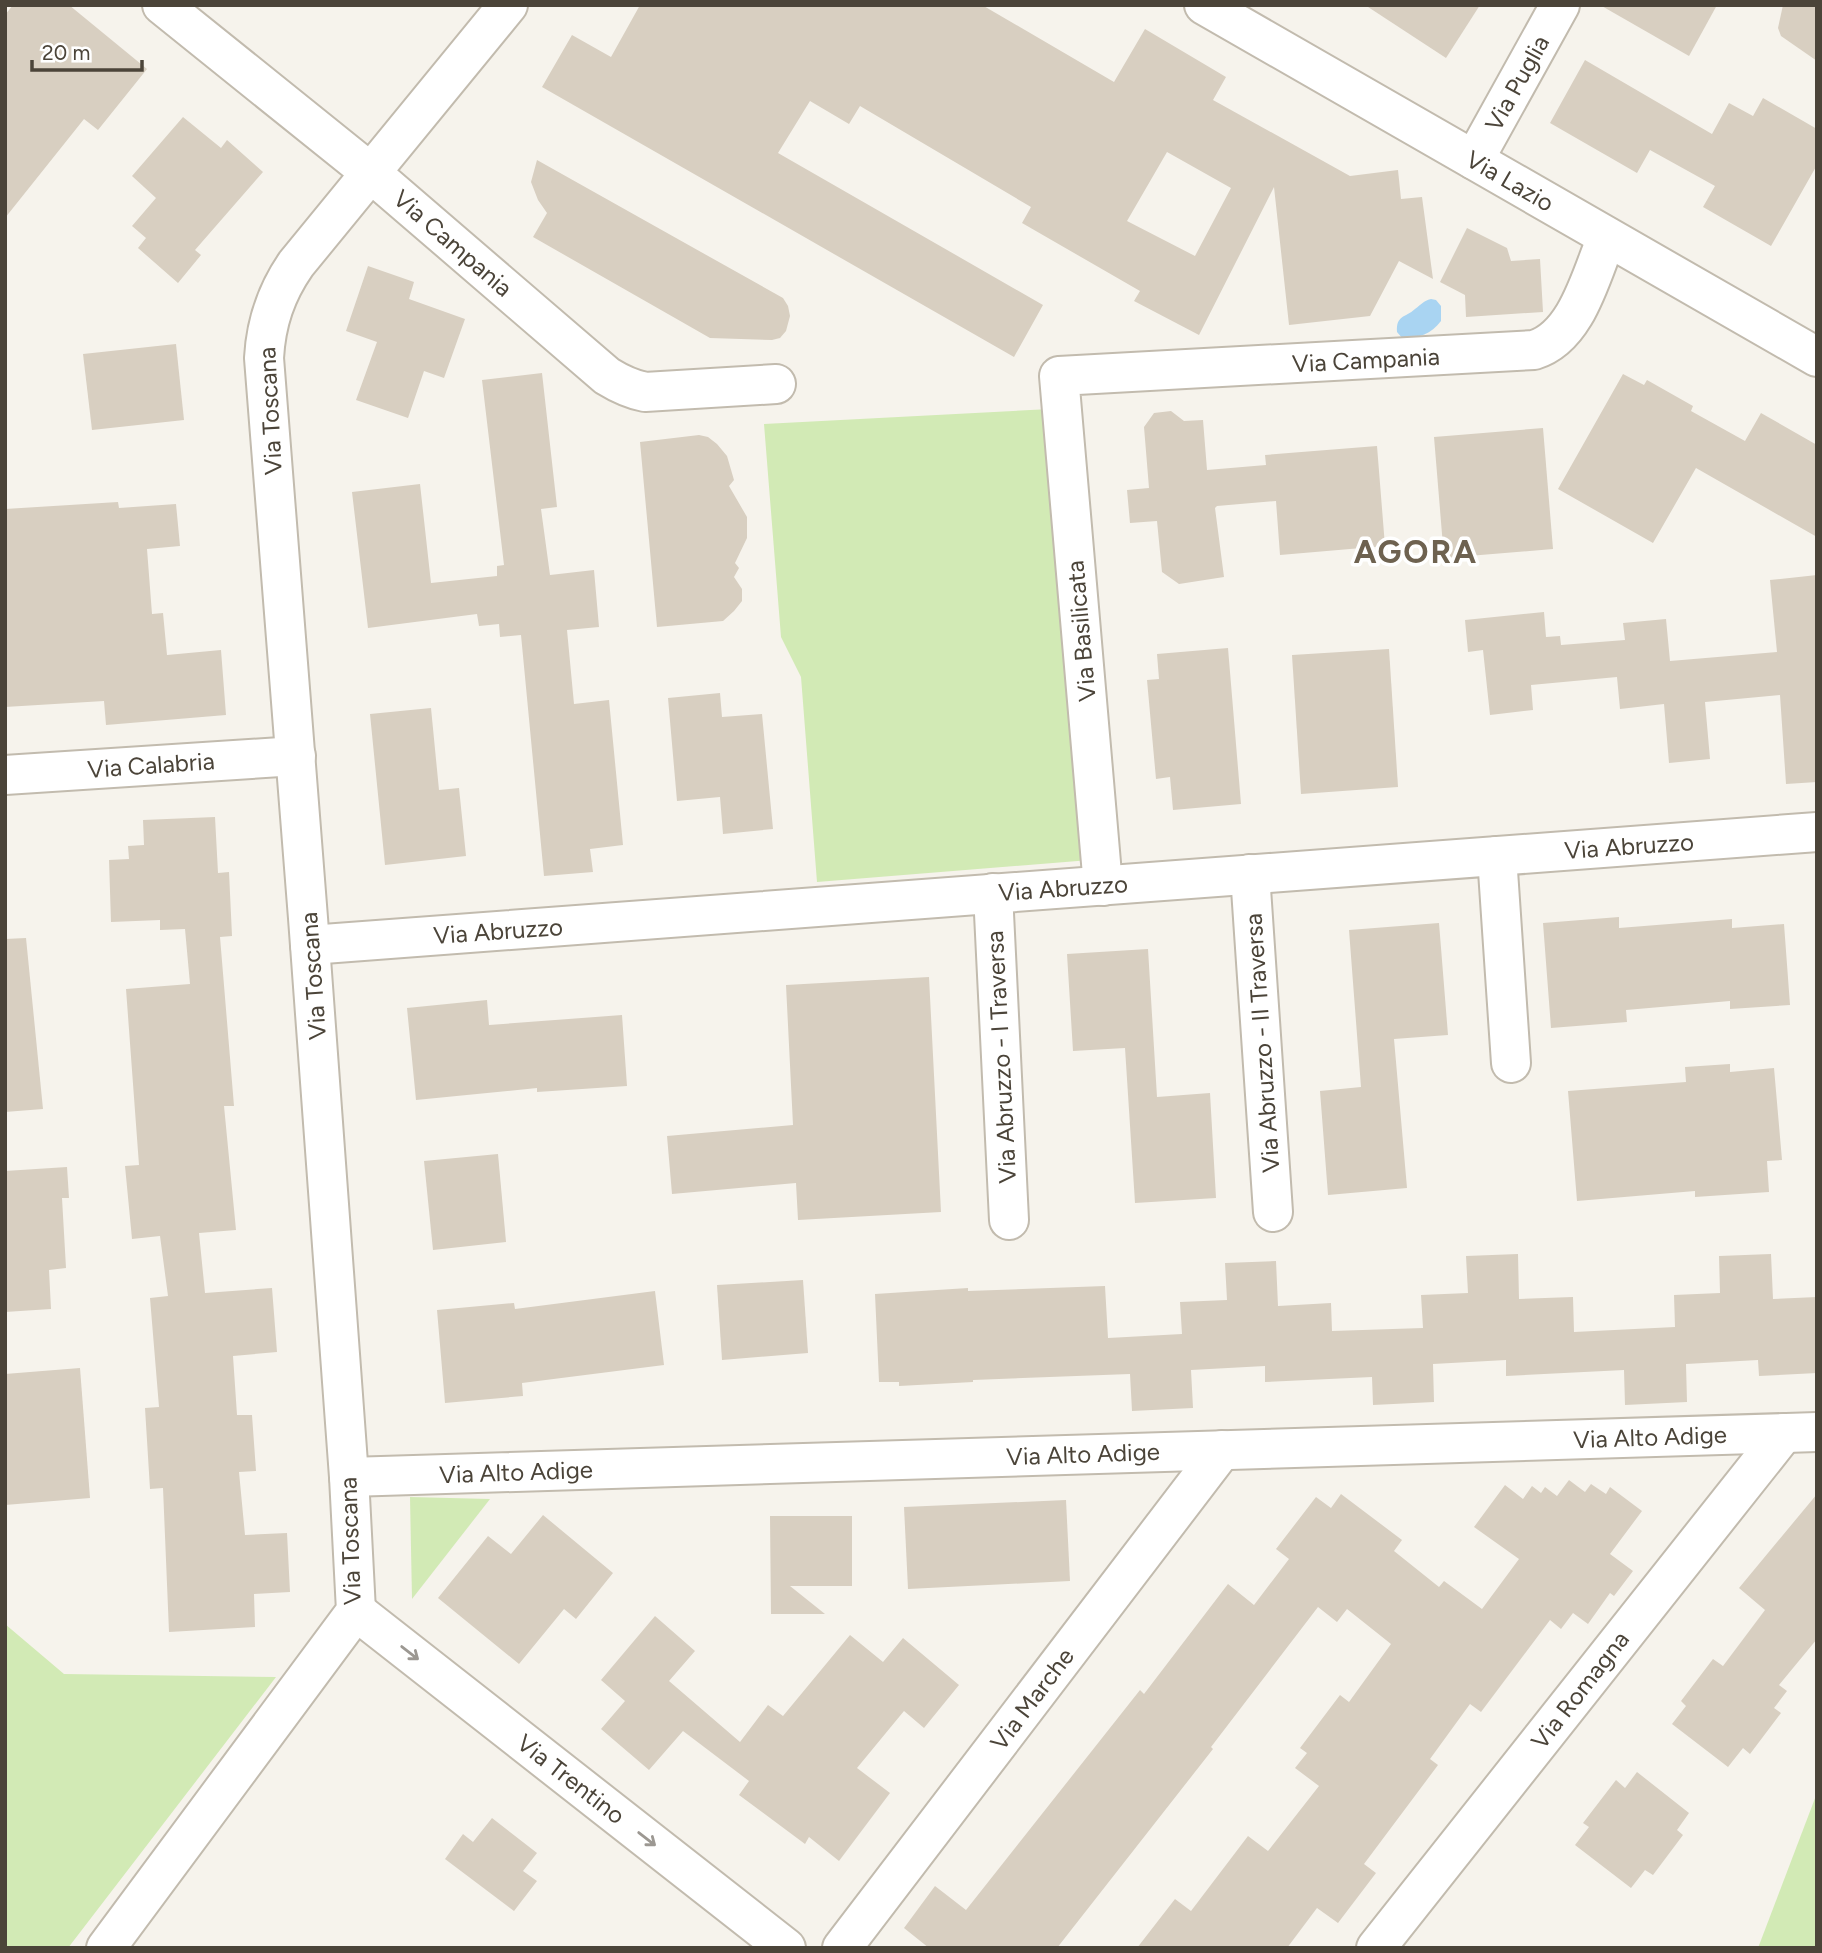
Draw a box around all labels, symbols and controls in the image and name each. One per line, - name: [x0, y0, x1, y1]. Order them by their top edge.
- scale bar: [32, 28, 142, 72]
- street label: Via Puglia: [1479, 30, 1555, 136]
- text: 20 m: [42, 40, 90, 65]
- street label: Via Lazio: [1461, 144, 1559, 218]
- street label: Via Campania: [388, 184, 518, 302]
- street label: Via Campania: [1291, 342, 1441, 378]
- street label: Via Toscana: [252, 346, 288, 476]
- district label: AGORA: [1354, 533, 1478, 571]
- street label: Via Basilicata: [1060, 559, 1102, 703]
- street label: Via Calabria: [86, 746, 216, 784]
- street label: Via Abruzzo: [1563, 827, 1695, 865]
- street label: Via Abruzzo: [997, 869, 1129, 907]
- street label: Via Toscana: [294, 911, 332, 1041]
- street label: Via Abruzzo: [432, 912, 564, 950]
- street label: Via Abruzzo - II Traversa: [1238, 913, 1286, 1173]
- street label: Via Abruzzo - I Traversa: [980, 930, 1022, 1184]
- street label: Via Alto Adige: [1573, 1420, 1727, 1454]
- street label: Via Alto Adige: [1006, 1437, 1160, 1471]
- street label: Via Alto Adige: [439, 1455, 593, 1489]
- street label: Via Toscana: [333, 1476, 367, 1606]
- street label: Via Romagna: [1525, 1625, 1635, 1755]
- street label: Via Marche: [984, 1642, 1080, 1756]
- one-way arrow: [400, 1645, 418, 1661]
- street label: Via Trentino: [511, 1728, 631, 1830]
- one-way arrow: [637, 1831, 655, 1846]

